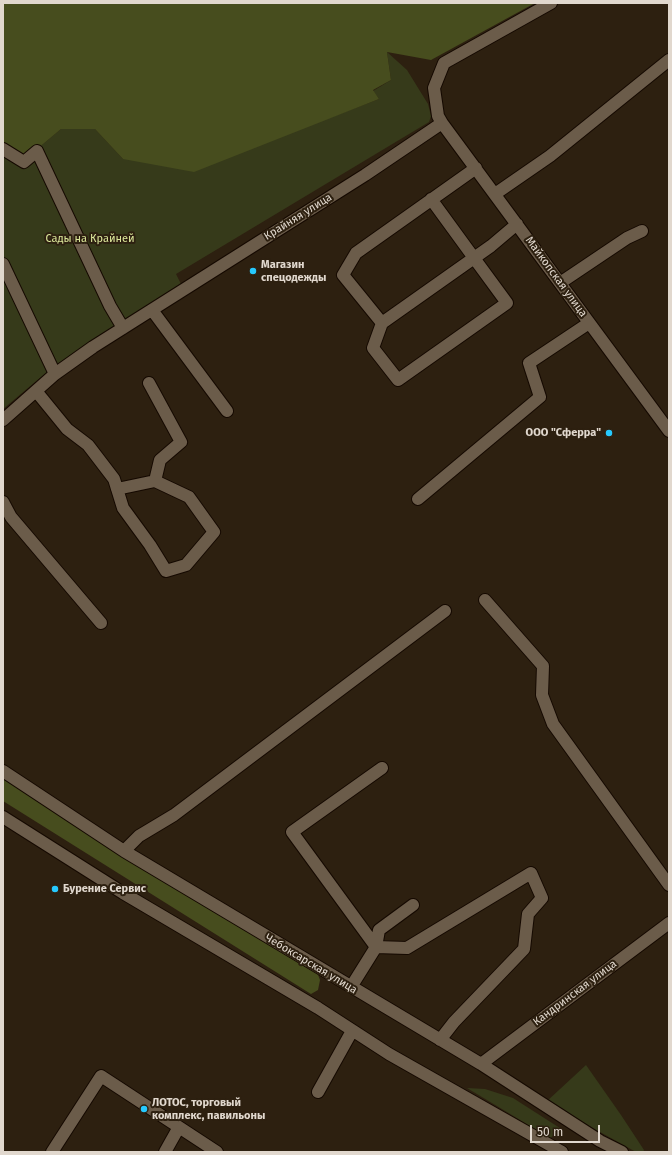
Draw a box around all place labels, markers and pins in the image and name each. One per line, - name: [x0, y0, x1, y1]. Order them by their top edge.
- place label: Магазин спецодежды: [261, 258, 326, 284]
- marker: Магазин спецодежды: [248, 266, 258, 276]
- place label: ООО "Сферра": [526, 426, 601, 440]
- marker: ООО "Сферра": [604, 428, 614, 438]
- place label: Бурение Сервис: [63, 882, 146, 896]
- marker: Бурение Сервис: [50, 884, 60, 894]
- place label: ЛОТОС, торговый комплекс, павильоны: [152, 1096, 265, 1122]
- marker: ЛОТОС, торговый комплекс, павильоны: [139, 1104, 149, 1114]

